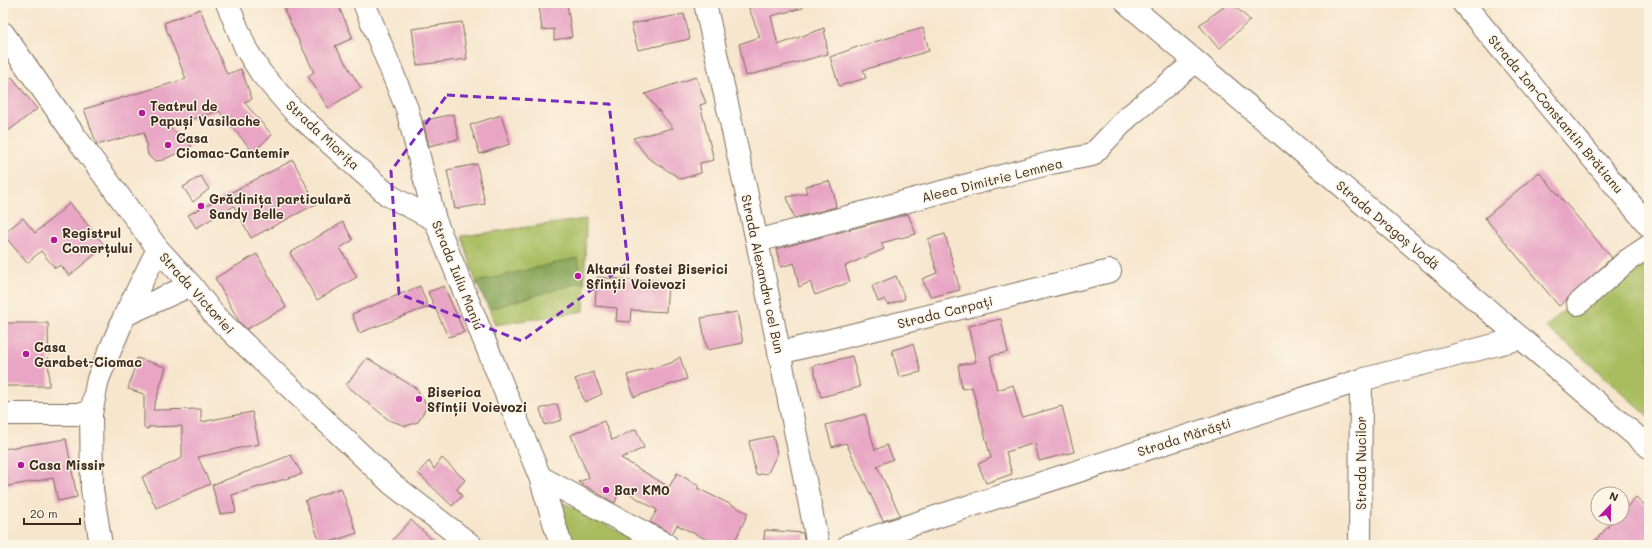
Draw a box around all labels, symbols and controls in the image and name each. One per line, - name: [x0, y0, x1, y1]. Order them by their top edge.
- street label: Strada Ion-Constantin Brătianu: [1485, 31, 1628, 196]
- street label: Strada Miorița: [282, 96, 364, 174]
- place label: Teatrul de Papuși Vasilache: [150, 97, 260, 130]
- marker: Teatrul de Papuși Vasilache: [137, 108, 147, 118]
- place label: Casa Ciomac-Cantemir: [176, 129, 290, 161]
- marker: Casa Ciomac-Cantemir: [163, 140, 173, 150]
- street label: Aleea Dimitrie Lemnea: [920, 154, 1064, 205]
- street label: Strada Dragoș Vodă: [1332, 176, 1444, 274]
- place label: Grădinița particulară Sandy Belle: [209, 190, 351, 223]
- street label: Strada Alexandru cel Bun: [738, 193, 789, 355]
- marker: Grădinița particulară Sandy Belle: [196, 201, 206, 211]
- street label: Strada Iuliu Maniu: [429, 218, 488, 332]
- place label: Registrul Comerțului: [62, 224, 133, 258]
- marker: Registrul Comerțului: [49, 235, 59, 245]
- street label: Strada Victoriei: [156, 248, 239, 337]
- place label: Altarul fostei Biserici Sfinții Voievozi: [586, 260, 728, 294]
- marker: Altarul fostei Biserici Sfinții Voievozi: [573, 271, 583, 281]
- street label: Strada Carpați: [895, 291, 995, 333]
- place label: Casa Garabet-Ciomac: [34, 338, 142, 370]
- marker: Casa Garabet-Ciomac: [21, 349, 31, 359]
- place label: Biserica Sfinții Voievozi: [427, 383, 527, 417]
- marker: Biserica Sfinții Voievozi: [414, 394, 424, 404]
- street label: Strada Mărăști: [1135, 413, 1233, 461]
- street label: Strada Nucilor: [1352, 416, 1369, 510]
- place label: Casa Missir: [29, 456, 105, 473]
- marker: Casa Missir: [16, 460, 26, 470]
- place label: Bar KM0: [614, 481, 670, 498]
- marker: Bar KM0: [601, 485, 611, 495]
- north arrow: [1590, 486, 1630, 526]
- text: N: [1607, 488, 1621, 505]
- scale bar: [24, 500, 80, 526]
- text: 20 m: [30, 505, 58, 521]

